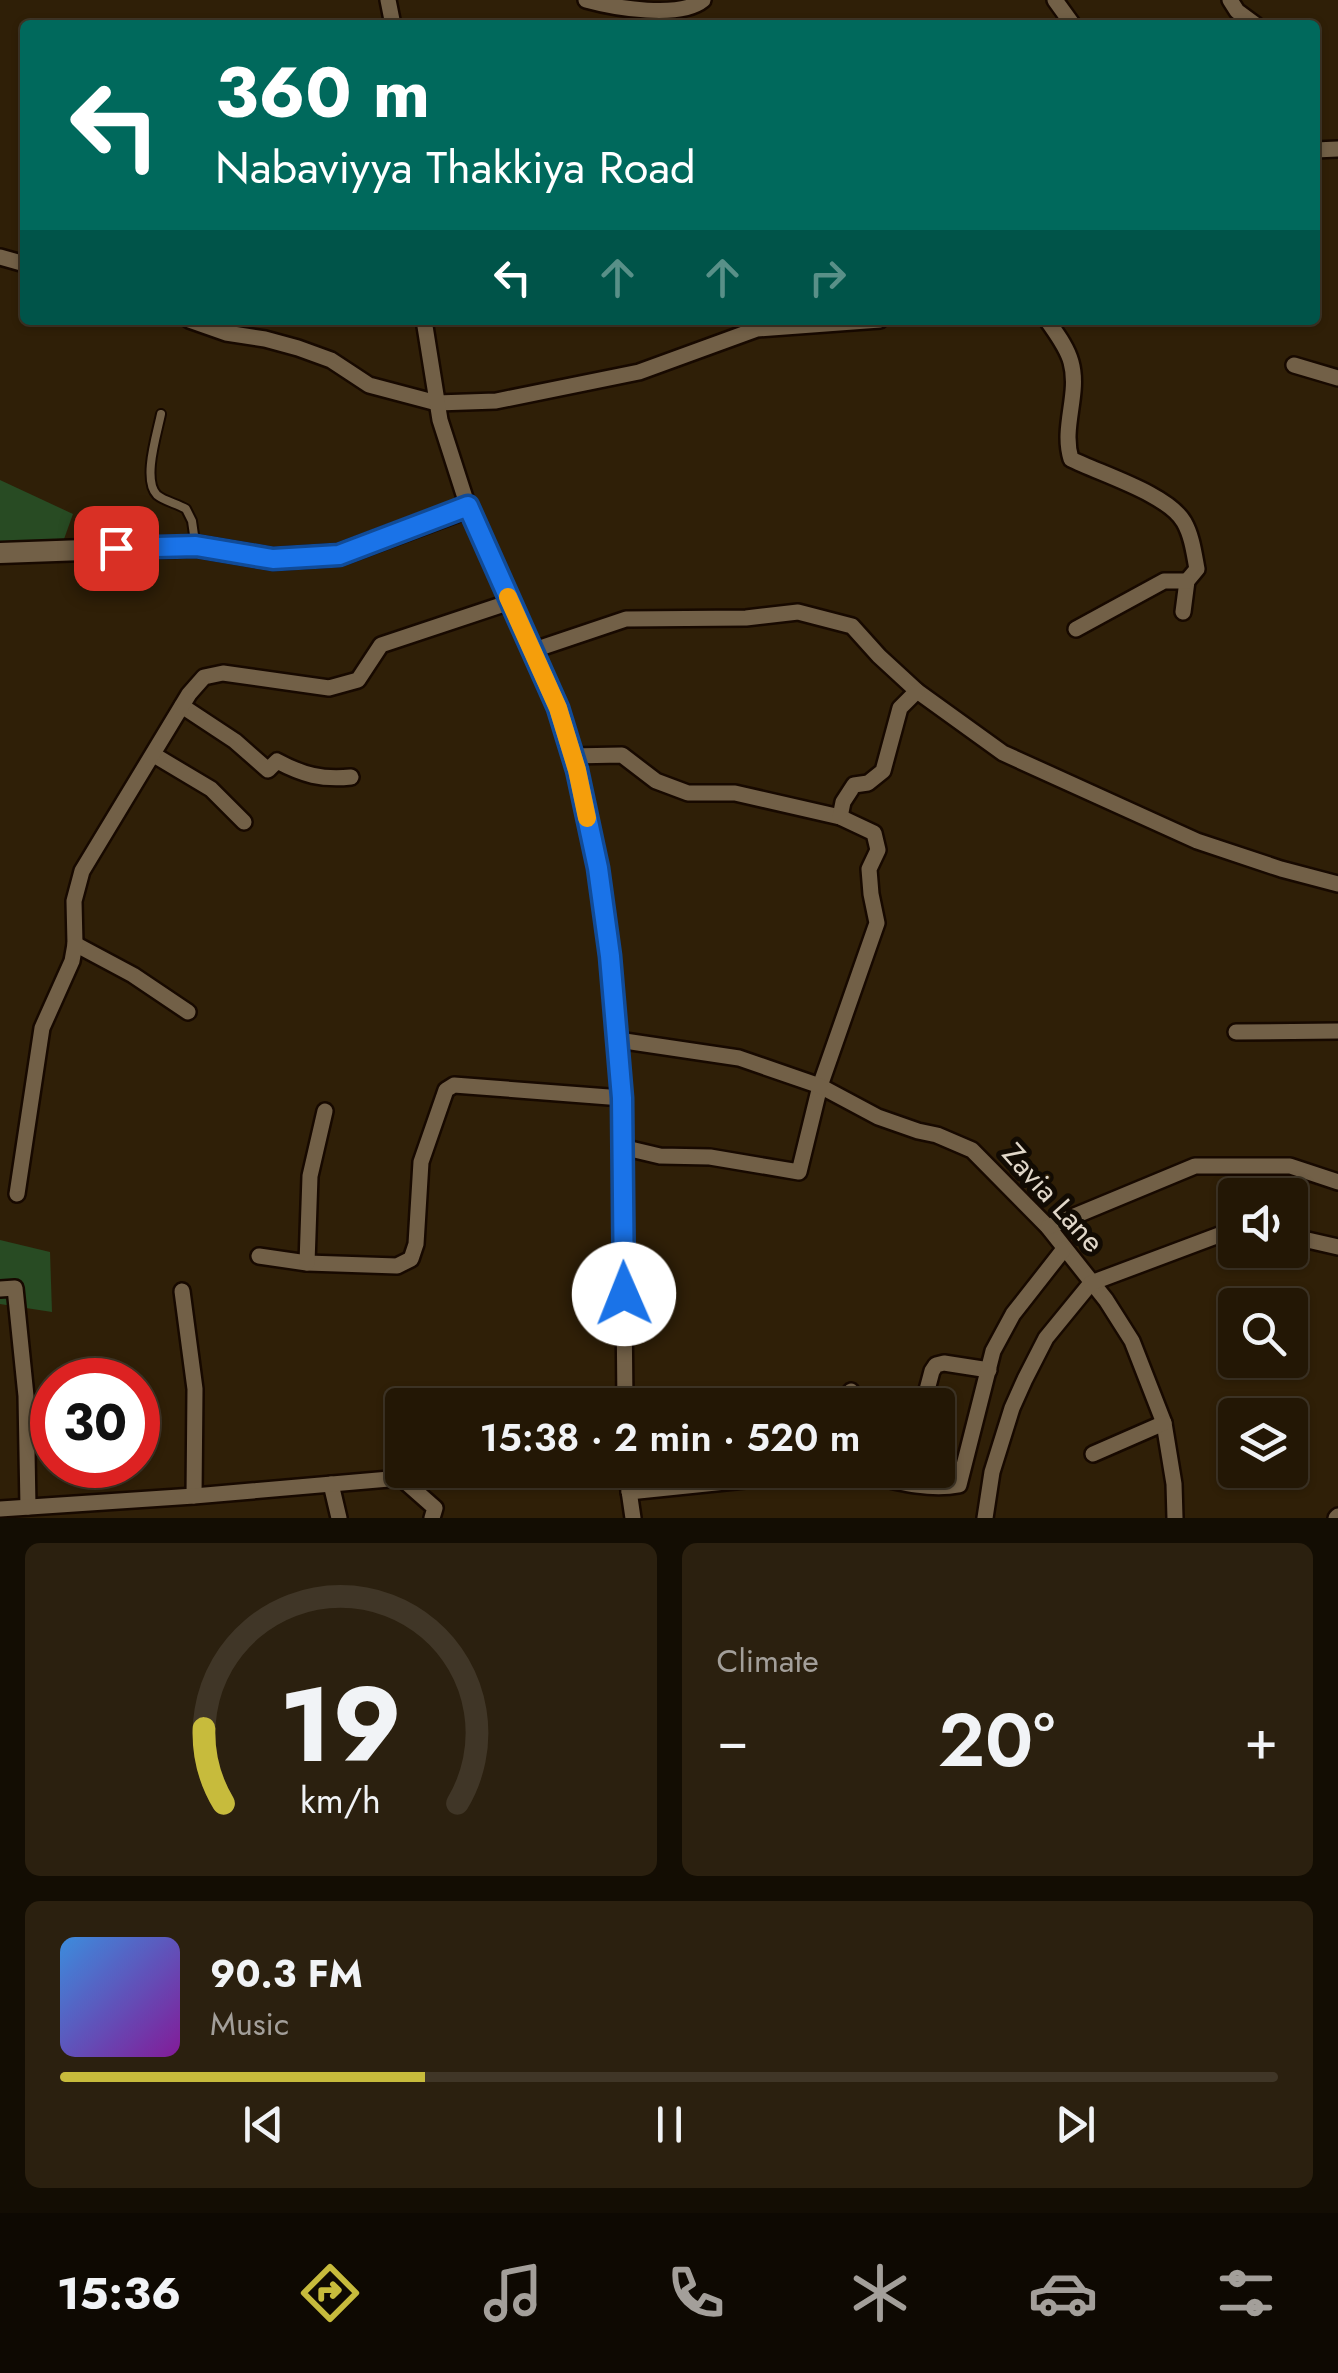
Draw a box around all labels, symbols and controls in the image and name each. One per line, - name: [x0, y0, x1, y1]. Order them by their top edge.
- text: 360 m: [215, 42, 430, 143]
- icon: left: [50, 60, 180, 190]
- text: Nabaviyya Thakkiya Road: [215, 135, 696, 200]
- icon: left: [485, 250, 540, 305]
- icon: ahead: [590, 250, 645, 305]
- icon: ahead: [695, 250, 750, 305]
- icon: right: [800, 250, 855, 305]
- pin: [74, 506, 159, 591]
- icon: arrive: [89, 521, 144, 576]
- street label: Zavia Lane: [992, 1133, 1114, 1262]
- map controls: [1218, 1178, 1308, 1488]
- button: sound: [1218, 1178, 1308, 1268]
- position arrow: [572, 1242, 676, 1346]
- button: search: [1218, 1288, 1308, 1378]
- speed limit sign: 30: [30, 1358, 160, 1488]
- button: layers: [1218, 1398, 1308, 1488]
- text: 15:38 · 2 min · 520 m: [480, 1410, 860, 1465]
- text: Climate: [717, 1638, 819, 1684]
- text: 19: [279, 1650, 402, 1800]
- text: 20°: [938, 1686, 1055, 1794]
- text: −: [717, 1700, 749, 1780]
- text: +: [1244, 1700, 1278, 1780]
- text: km/h: [300, 1775, 381, 1826]
- text: 90.3 FM: [210, 1946, 363, 2001]
- text: Music: [210, 2001, 289, 2047]
- icon: previous: [236, 2097, 291, 2152]
- icon: pause: [642, 2097, 697, 2152]
- icon: next: [1048, 2097, 1103, 2152]
- icon: directions: [295, 2258, 365, 2328]
- icon: music: [478, 2258, 548, 2328]
- icon: phone: [661, 2258, 731, 2328]
- icon: climate: [845, 2258, 915, 2328]
- icon: car: [1028, 2258, 1098, 2328]
- icon: filters: [1211, 2258, 1281, 2328]
- text: 15:36: [57, 2261, 181, 2326]

